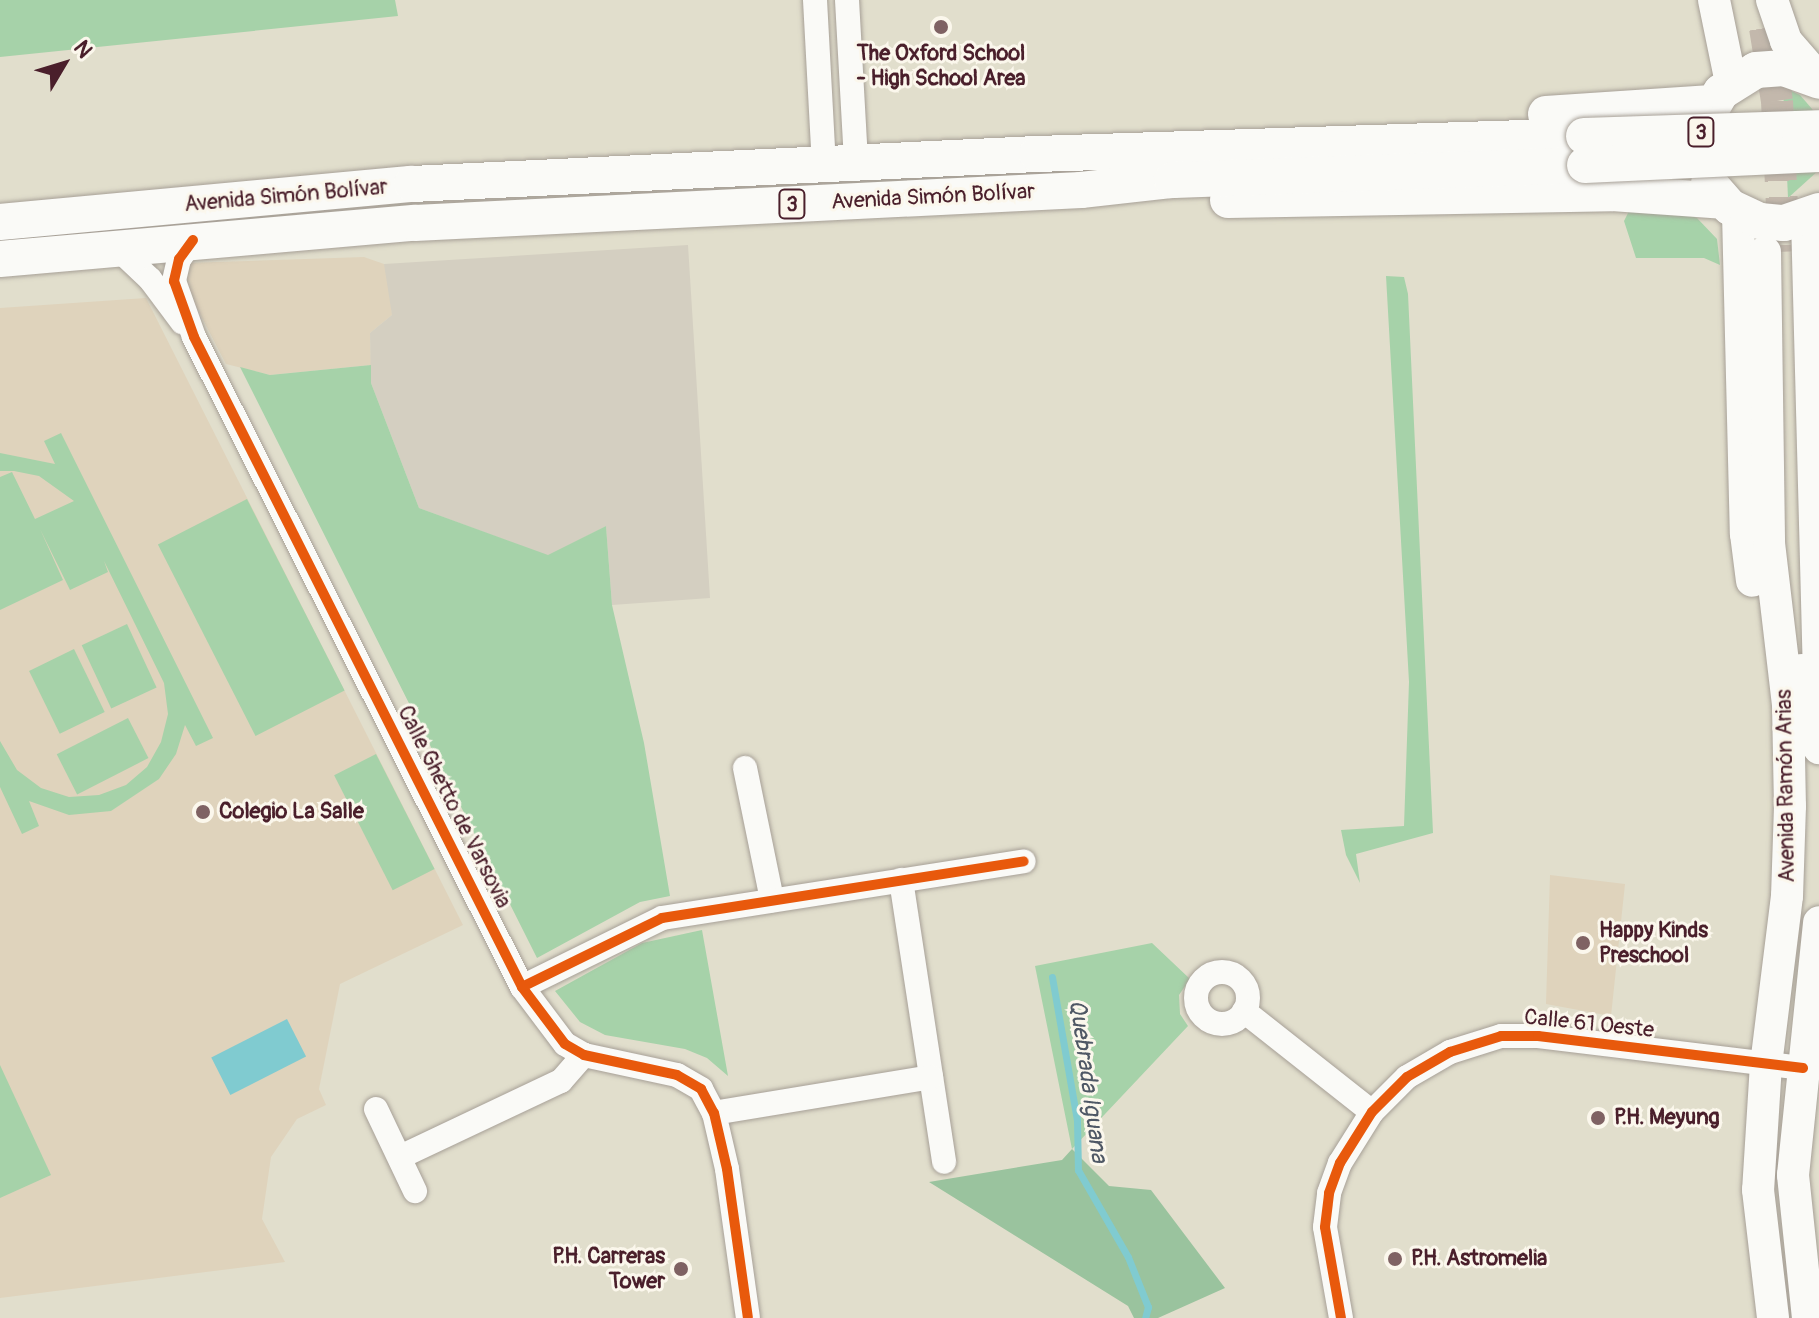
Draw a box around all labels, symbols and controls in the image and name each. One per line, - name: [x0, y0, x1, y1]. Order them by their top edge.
- marker: The Oxford School - High School Area: [932, 18, 950, 36]
- north arrow: [24, 24, 104, 104]
- text: N: [67, 35, 99, 64]
- place label: The Oxford School - High School Area: [856, 40, 1026, 92]
- road number: 3: [1687, 116, 1715, 148]
- street label: Avenida Simón Bolívar: [183, 174, 389, 218]
- street label: Avenida Simón Bolívar: [830, 178, 1036, 216]
- road number: 3: [778, 188, 806, 220]
- street label: Avenida Ramón Arias: [1771, 689, 1801, 883]
- street label: Calle Ghetto de Varsovia: [391, 701, 517, 913]
- place label: Colegio La Salle: [219, 799, 364, 825]
- marker: Colegio La Salle: [194, 803, 212, 821]
- place label: Happy Kinds Preschool: [1599, 917, 1708, 968]
- marker: Happy Kinds Preschool: [1574, 934, 1592, 952]
- water label: Quebrada Iguana: [1062, 998, 1114, 1164]
- street label: Calle 61 Oeste: [1523, 1004, 1655, 1044]
- place label: P.H. Meyung: [1614, 1105, 1720, 1131]
- marker: P.H. Meyung: [1589, 1109, 1607, 1127]
- place label: P.H. Carreras Tower: [552, 1243, 665, 1294]
- place label: P.H. Astromelia: [1411, 1246, 1547, 1272]
- marker: P.H. Astromelia: [1386, 1250, 1404, 1268]
- marker: P.H. Carreras Tower: [672, 1260, 690, 1278]

